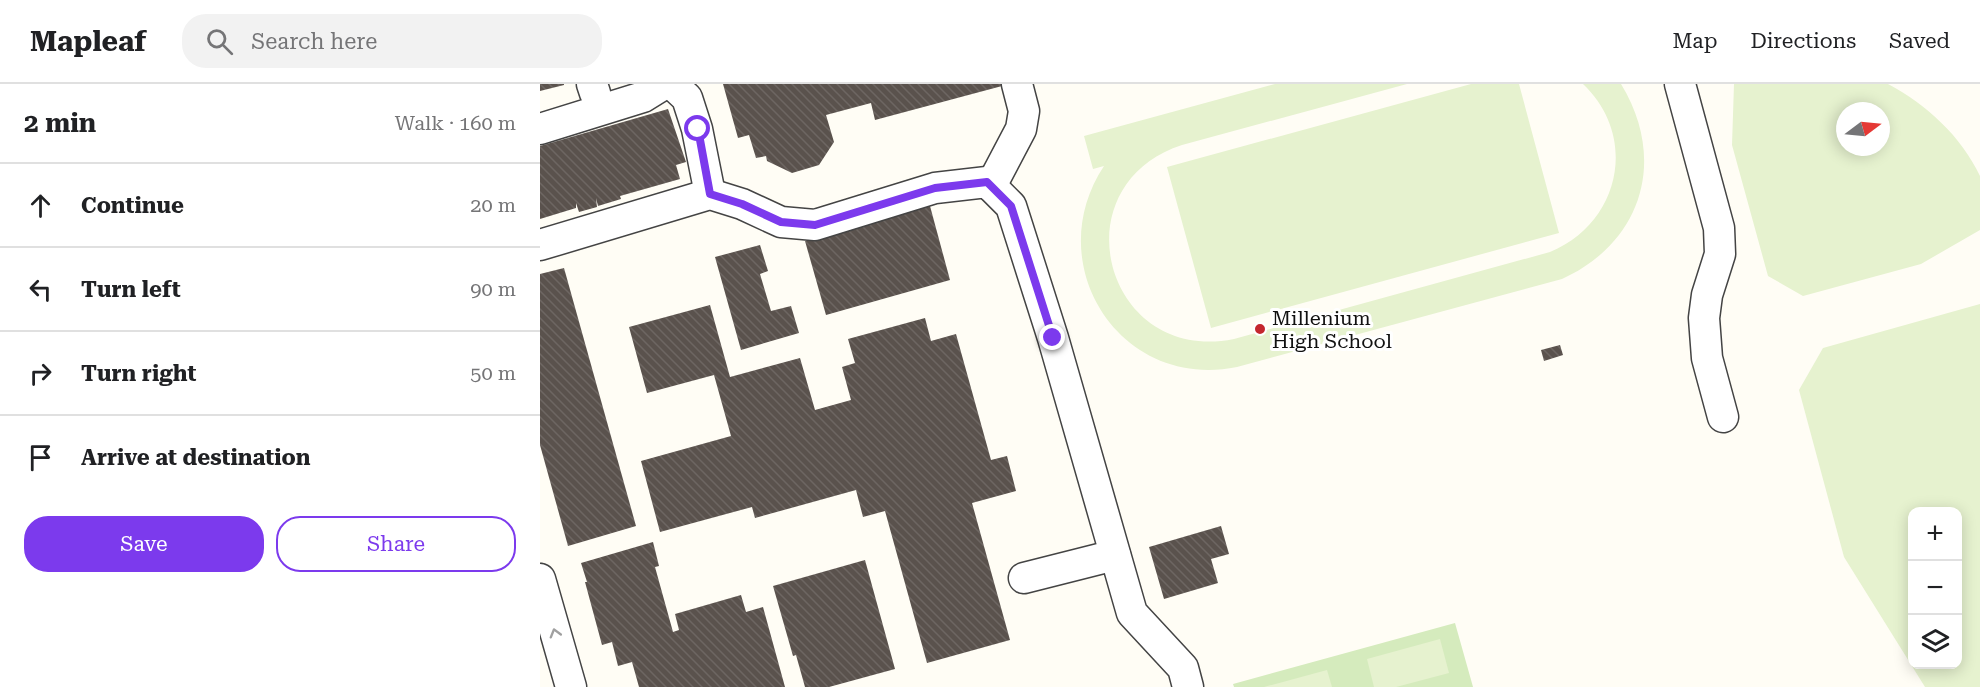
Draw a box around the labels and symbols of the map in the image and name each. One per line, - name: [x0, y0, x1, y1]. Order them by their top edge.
- north arrow: [1836, 102, 1890, 156]
- route start: [684, 115, 710, 141]
- place label: Millenium High School: [1272, 306, 1392, 353]
- marker: Millenium High School: [1253, 322, 1267, 336]
- route end: [1039, 324, 1065, 350]
- one-way arrow: [550, 628, 563, 638]

